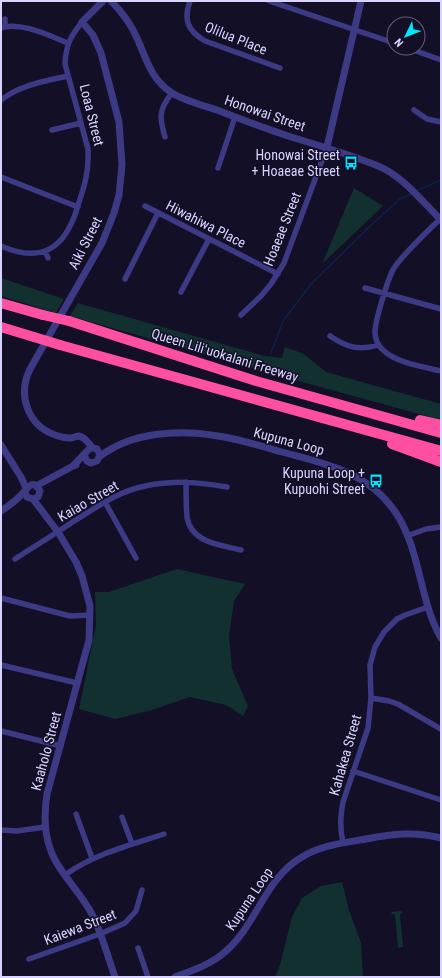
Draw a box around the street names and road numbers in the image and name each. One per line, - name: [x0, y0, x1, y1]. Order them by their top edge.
- street label: Olilua Place: [203, 18, 270, 58]
- street label: Loaa Street: [77, 82, 107, 148]
- street label: Honowai Street: [222, 92, 308, 134]
- street label: Hoaeae Street: [260, 190, 304, 268]
- street label: Hiwahiwa Place: [163, 197, 249, 251]
- street label: Aiki Street: [65, 214, 105, 272]
- street label: Queen Liliʻuokalani Freeway: [150, 325, 301, 385]
- street label: Kupuna Loop: [252, 424, 326, 458]
- street label: Kaiao Street: [55, 477, 121, 525]
- street label: Kaaholo Street: [28, 710, 64, 792]
- street label: Kahakea Street: [326, 713, 364, 797]
- street label: Kupuna Loop: [222, 865, 276, 933]
- street label: Kaiewa Street: [42, 906, 118, 948]

